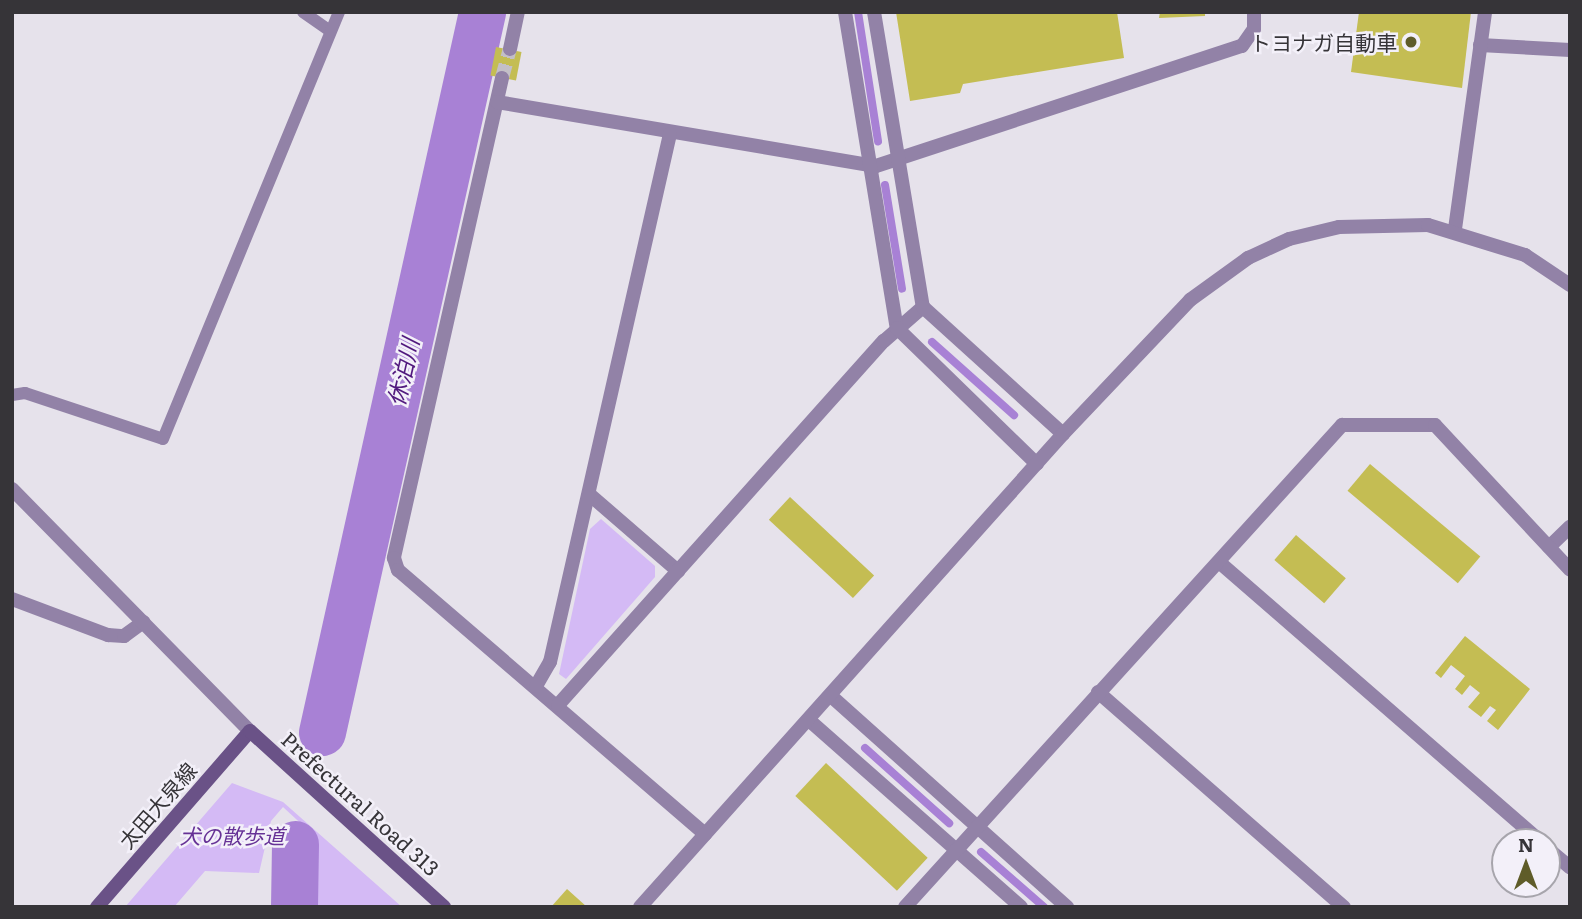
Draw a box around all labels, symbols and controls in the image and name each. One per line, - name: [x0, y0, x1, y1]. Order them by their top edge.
- place label: トヨナガ自動車: [1250, 29, 1397, 55]
- marker: トヨナガ自動車: [1403, 34, 1419, 50]
- water label: 休泊川: [381, 335, 423, 409]
- street label: Prefectural Road 313: [277, 726, 445, 880]
- street label: 太田大泉線: [113, 757, 201, 853]
- park label: 犬の散歩道: [180, 822, 284, 848]
- north arrow: [1491, 828, 1561, 898]
- text: N: [1518, 830, 1534, 858]

